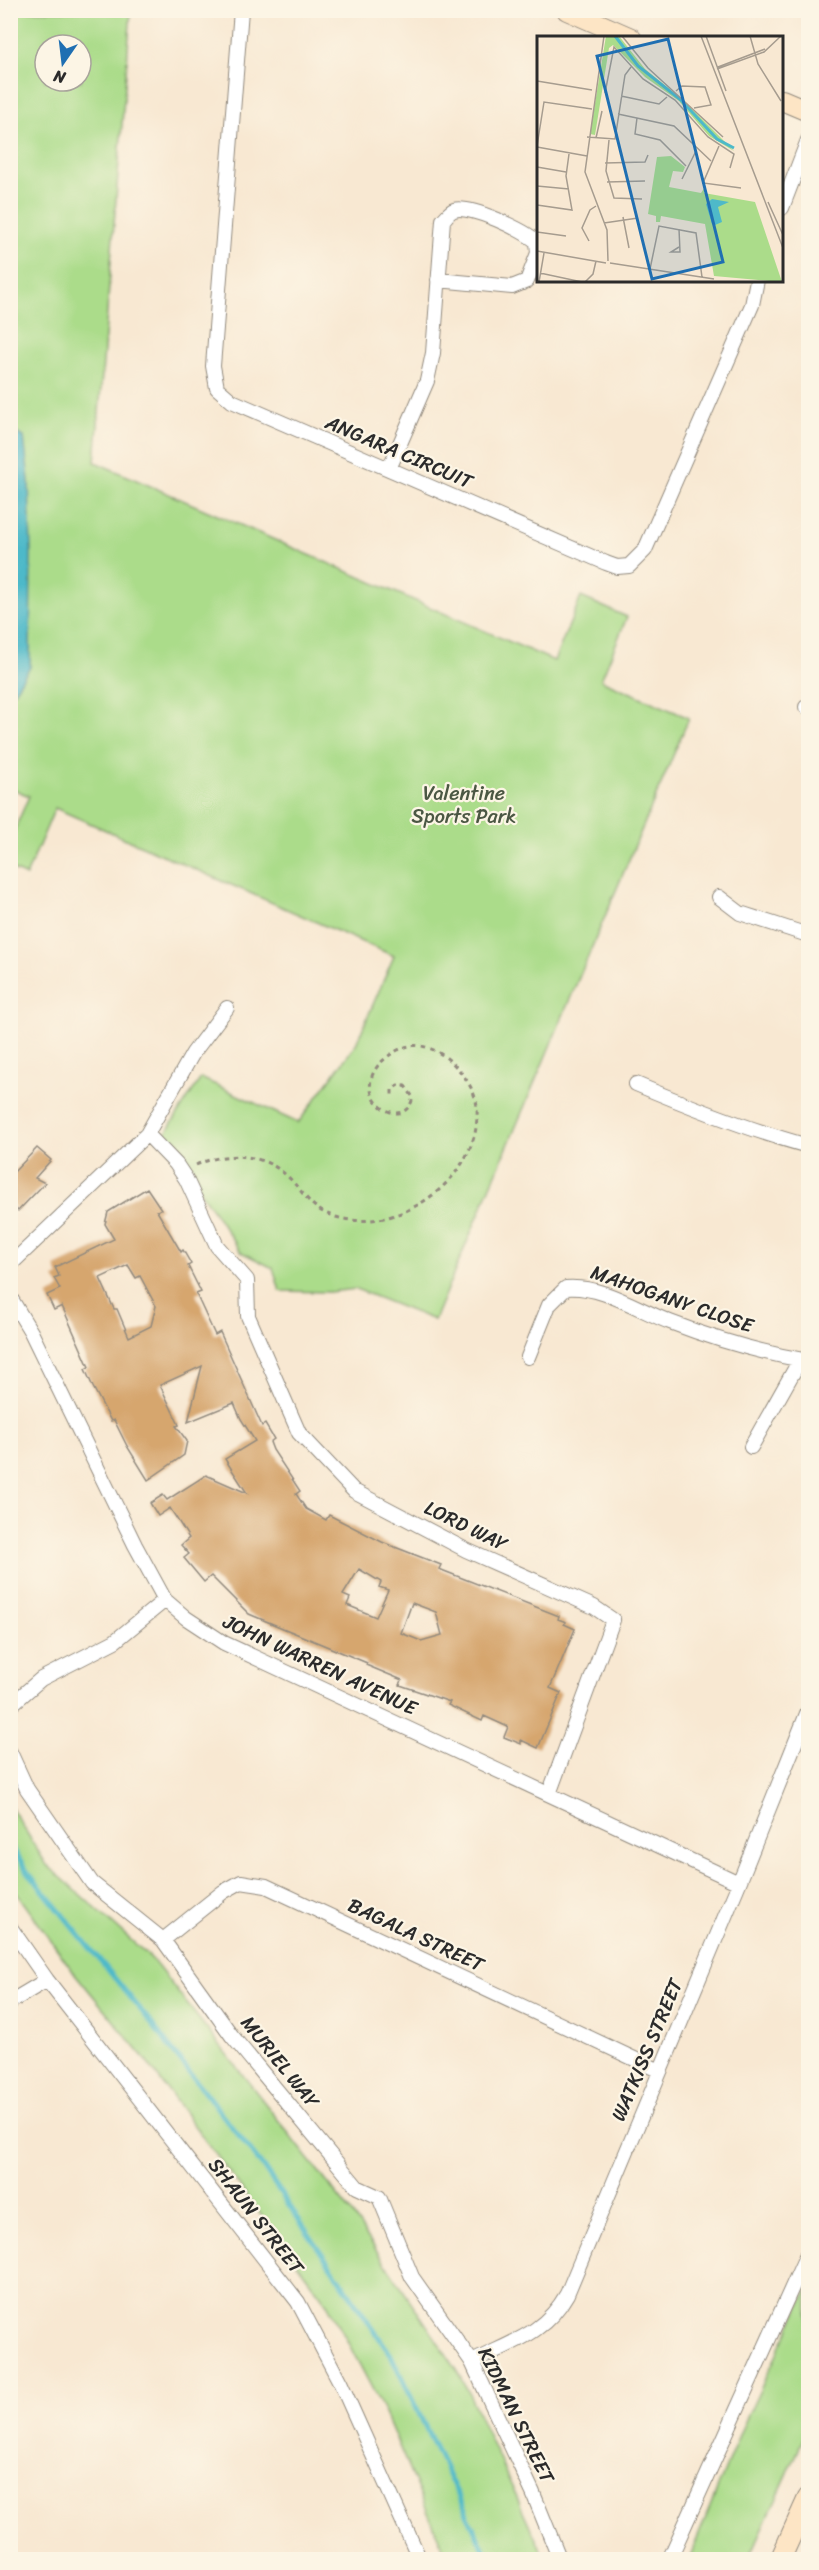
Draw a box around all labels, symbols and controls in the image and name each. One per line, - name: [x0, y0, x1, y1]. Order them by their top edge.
- north arrow: [33, 33, 93, 93]
- inset map: [537, 36, 783, 282]
- text: N: [50, 61, 69, 93]
- street label: ANGARA CIRCUIT: [319, 405, 480, 500]
- park label: Valentine Sports Park: [412, 776, 516, 834]
- street label: MAHOGANY CLOSE: [586, 1255, 760, 1344]
- street label: LORD WAY: [418, 1491, 515, 1562]
- street label: JOHN WARREN AVENUE: [216, 1604, 425, 1726]
- street label: BAGALA STREET: [342, 1888, 492, 1983]
- street label: WATKISS STREET: [601, 1972, 693, 2127]
- street label: MURIEL WAY: [231, 2008, 329, 2117]
- street label: SHAUN STREET: [199, 2150, 314, 2284]
- street label: KIDMAN STREET: [468, 2341, 565, 2490]

